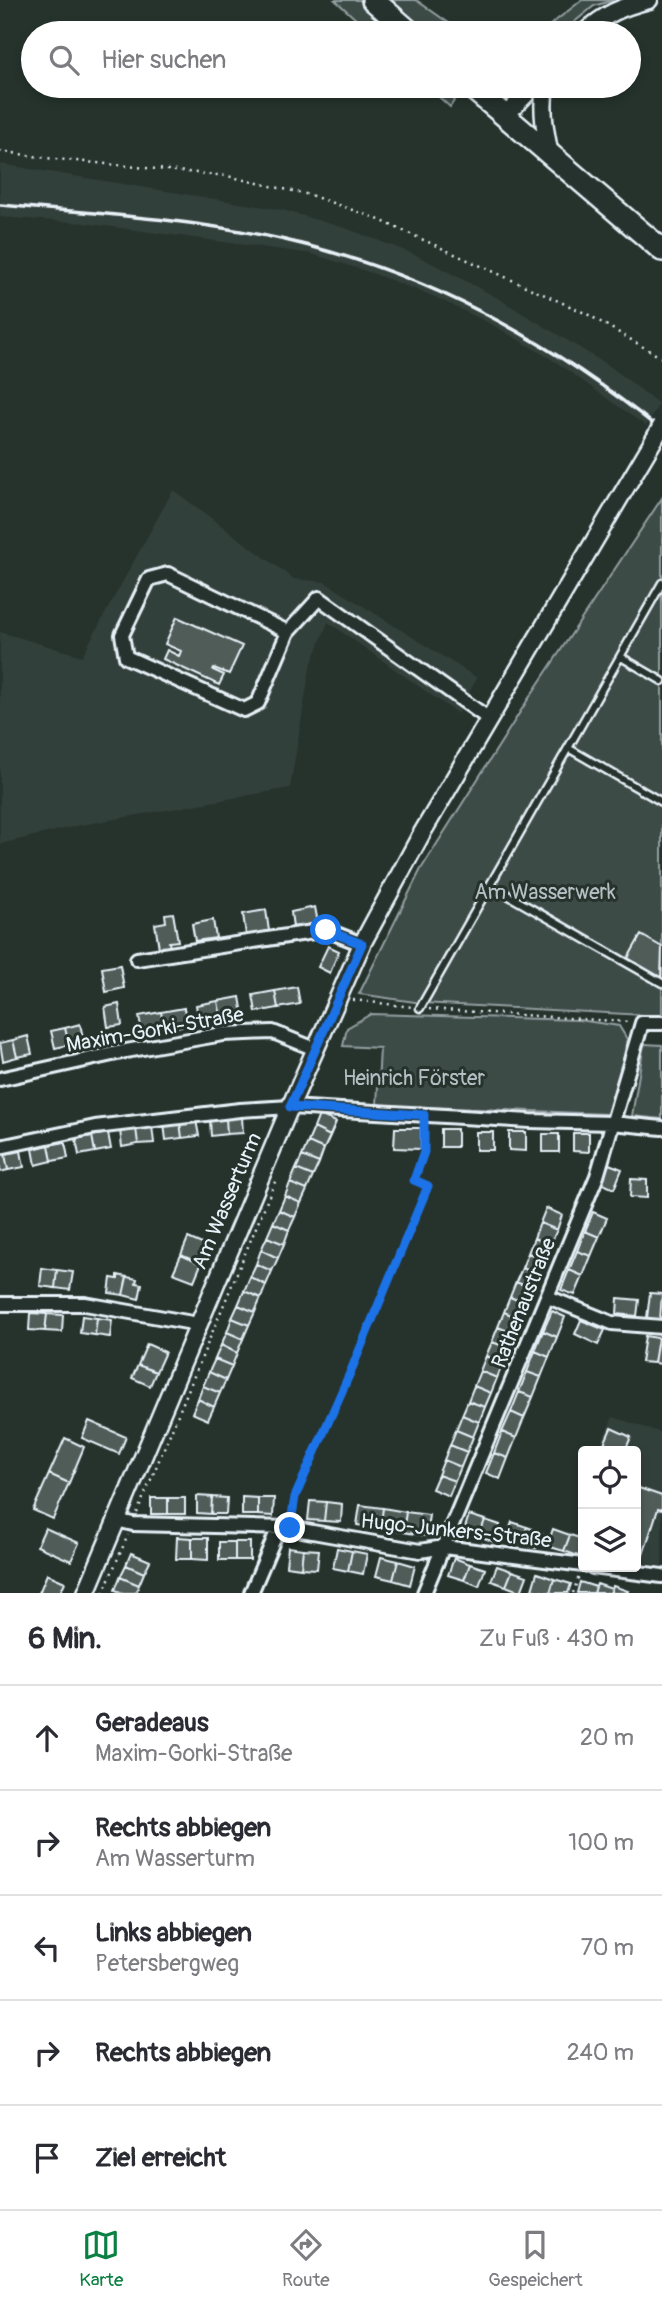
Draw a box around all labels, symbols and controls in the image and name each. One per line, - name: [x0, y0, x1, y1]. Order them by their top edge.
- search box: [21, 21, 641, 98]
- icon: search: [45, 41, 83, 79]
- text: Hier suchen: [101, 44, 226, 76]
- park label: Am Wasserwerk: [474, 879, 616, 906]
- route start: [310, 914, 341, 945]
- street label: Maxim-Gorki-Straße: [64, 1001, 247, 1059]
- park label: Heinrich Förster: [343, 1065, 485, 1092]
- street label: Am Wasserturm: [186, 1129, 268, 1273]
- street label: Rathenaustraße: [486, 1233, 563, 1372]
- map controls: [578, 1446, 641, 1572]
- button: locate: [578, 1446, 641, 1509]
- street label: Hugo-Junkers-Straße: [359, 1508, 553, 1555]
- button: layers: [578, 1509, 641, 1572]
- route end: [274, 1512, 305, 1543]
- text: 6 Min.: [28, 1620, 102, 1657]
- text: Zu Fuß · 430 m: [479, 1624, 634, 1653]
- text: Geradeaus: [95, 1707, 209, 1739]
- icon: ahead: [28, 1719, 66, 1757]
- text: 20 m: [580, 1723, 634, 1752]
- text: Maxim-Gorki-Straße: [95, 1739, 292, 1768]
- text: Rechts abbiegen: [95, 1812, 271, 1844]
- icon: right: [28, 1824, 66, 1862]
- text: 100 m: [568, 1828, 634, 1857]
- text: Am Wasserturm: [95, 1844, 255, 1873]
- text: Links abbiegen: [95, 1917, 252, 1949]
- icon: left: [28, 1929, 66, 1967]
- text: 70 m: [581, 1933, 634, 1962]
- text: Petersbergweg: [95, 1949, 239, 1978]
- icon: right: [28, 2034, 66, 2072]
- text: Rechts abbiegen: [95, 2037, 271, 2069]
- text: 240 m: [567, 2038, 634, 2067]
- icon: arrive: [28, 2139, 66, 2177]
- text: Ziel erreicht: [95, 2142, 226, 2174]
- tab: Karte: [79, 2226, 123, 2292]
- tab: Route: [282, 2226, 330, 2292]
- tab: Gespeichert: [488, 2226, 583, 2292]

